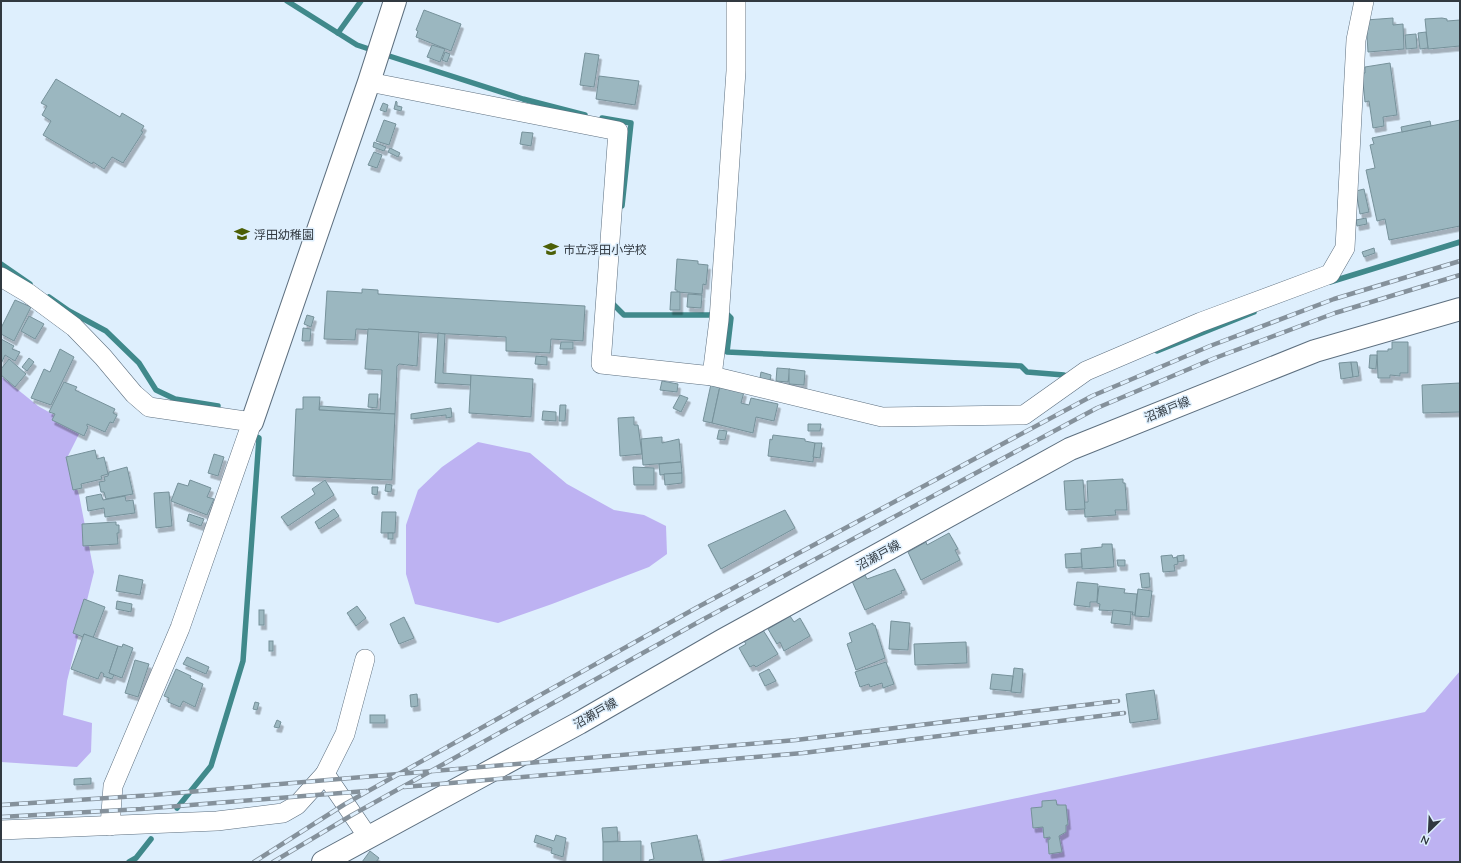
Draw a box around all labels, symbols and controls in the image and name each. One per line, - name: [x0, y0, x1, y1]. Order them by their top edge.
- school or university icon: 浮田幼稚園: [233, 225, 251, 243]
- place label: 浮田幼稚園: [254, 227, 314, 242]
- school or university icon: 市立浮田小学校: [542, 240, 560, 258]
- place label: 市立浮田小学校: [563, 242, 647, 257]
- street label: 沼瀬戸線: [1142, 393, 1192, 425]
- street label: 沼瀬戸線: [853, 537, 903, 573]
- street label: 沼瀬戸線: [570, 695, 620, 731]
- north arrow: [1409, 811, 1449, 851]
- text: N: [1418, 832, 1431, 848]

